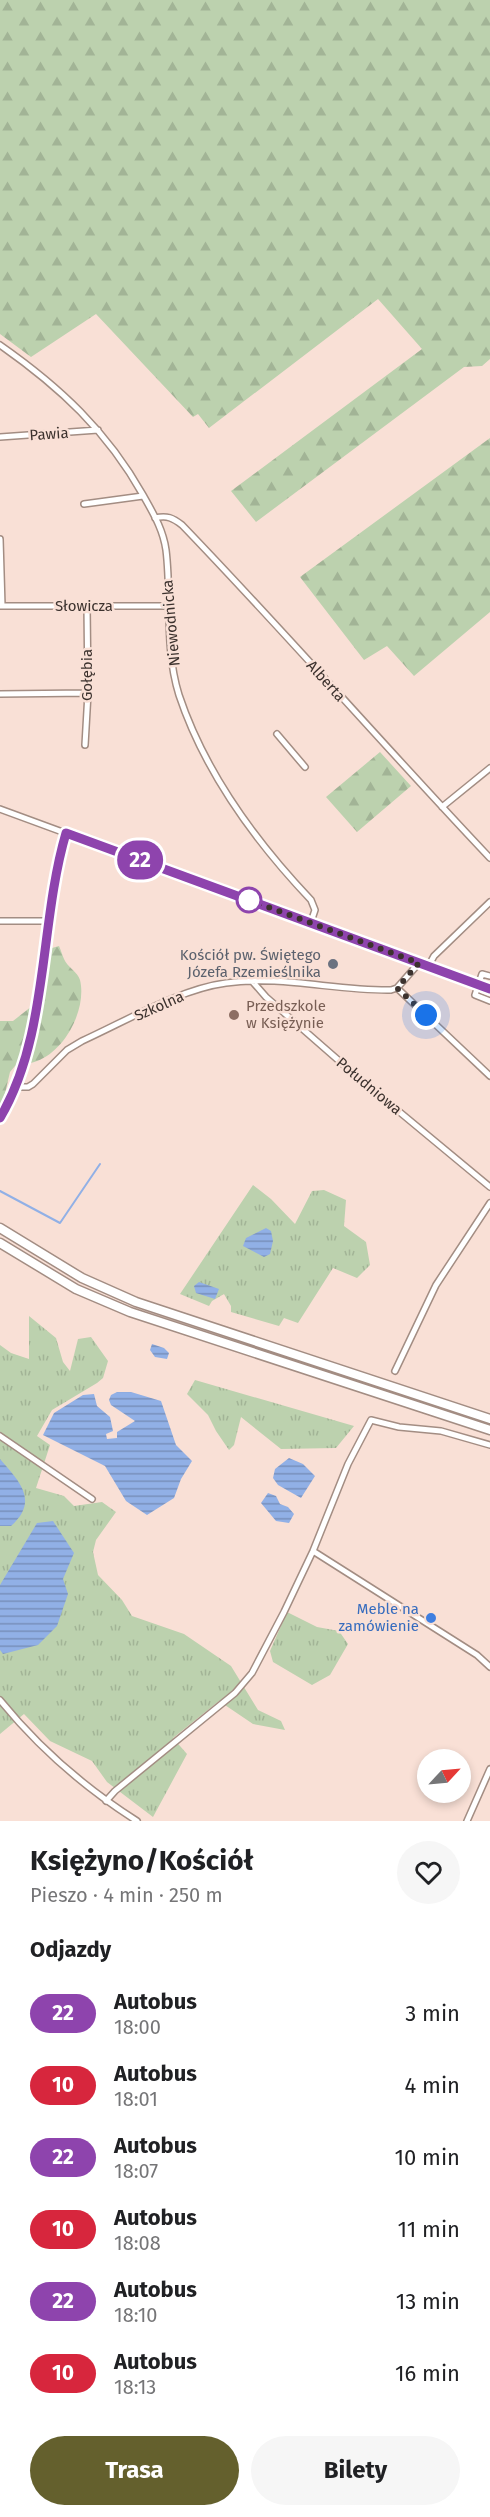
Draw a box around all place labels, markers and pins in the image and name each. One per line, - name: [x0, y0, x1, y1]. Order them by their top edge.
- unlabelled marker: [236, 887, 262, 913]
- place label: Kościół pw. Świętego Józefa Rzemieślnika: [180, 946, 321, 981]
- marker: Kościół pw. Świętego Józefa Rzemieślnika: [326, 957, 340, 971]
- place label: Przedszkole w Księżynie: [246, 997, 326, 1032]
- marker: Przedszkole w Księżynie: [227, 1008, 241, 1022]
- place label: Meble na zamówienie: [339, 1600, 419, 1635]
- marker: Meble na zamówienie: [424, 1611, 438, 1625]

